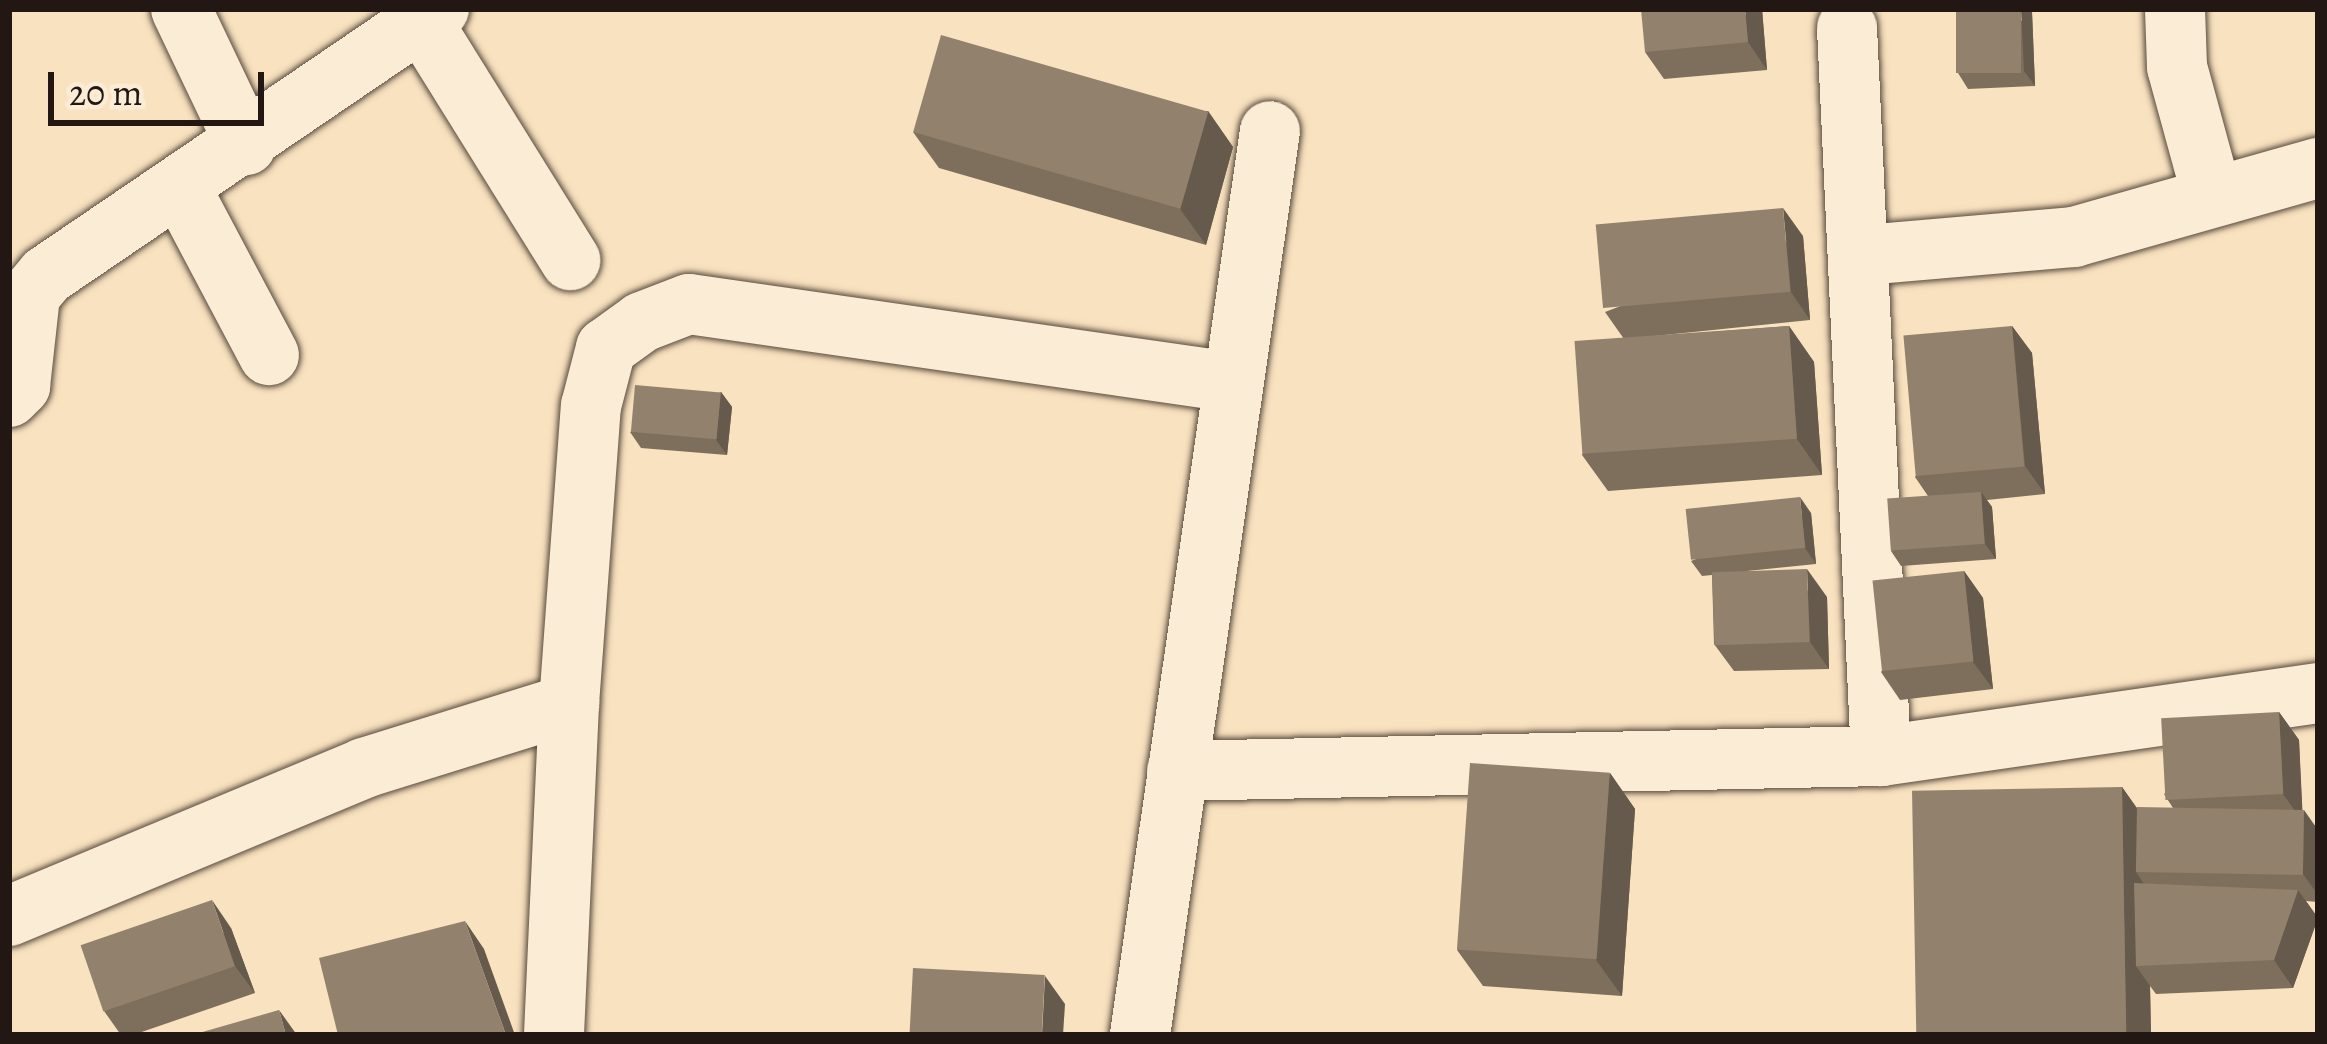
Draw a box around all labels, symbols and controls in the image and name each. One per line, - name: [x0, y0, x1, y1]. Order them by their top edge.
- scale bar: [54, 48, 270, 122]
- text: 20 m: [69, 68, 142, 117]

